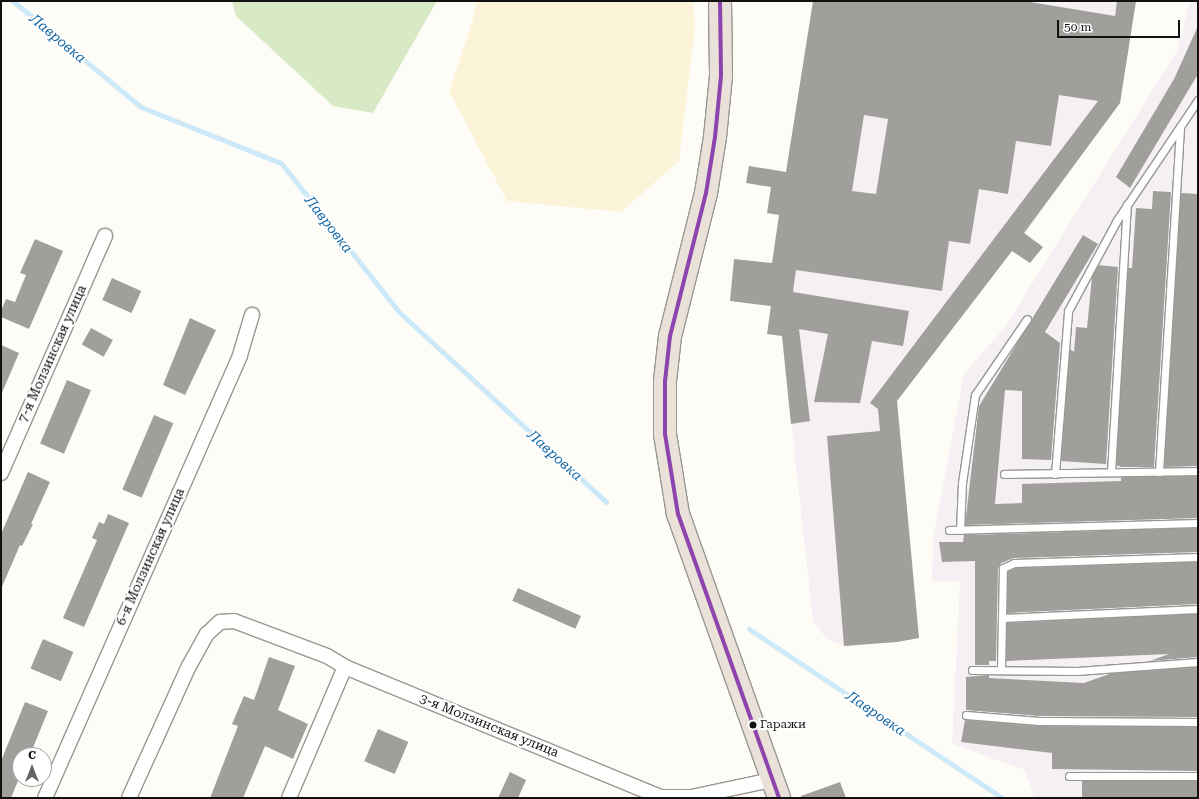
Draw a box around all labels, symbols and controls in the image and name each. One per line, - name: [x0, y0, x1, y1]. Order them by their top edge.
- water label: Лавровка: [27, 10, 89, 66]
- scale bar: [1059, 12, 1182, 38]
- text: 50 m: [1064, 20, 1091, 34]
- water label: Лавровка: [301, 192, 357, 256]
- street label: 7-я Молзинская улица: [16, 283, 90, 425]
- water label: Лавровка: [524, 426, 586, 484]
- street label: 6-я Молзинская улица: [114, 486, 188, 628]
- water label: Лавровка: [843, 687, 909, 739]
- street label: 3-я Молзинская улица: [417, 691, 561, 761]
- place label: Гаражи: [760, 718, 806, 732]
- marker: Гаражи: [748, 720, 758, 730]
- north arrow: [12, 747, 52, 787]
- text: С: [28, 749, 36, 762]

